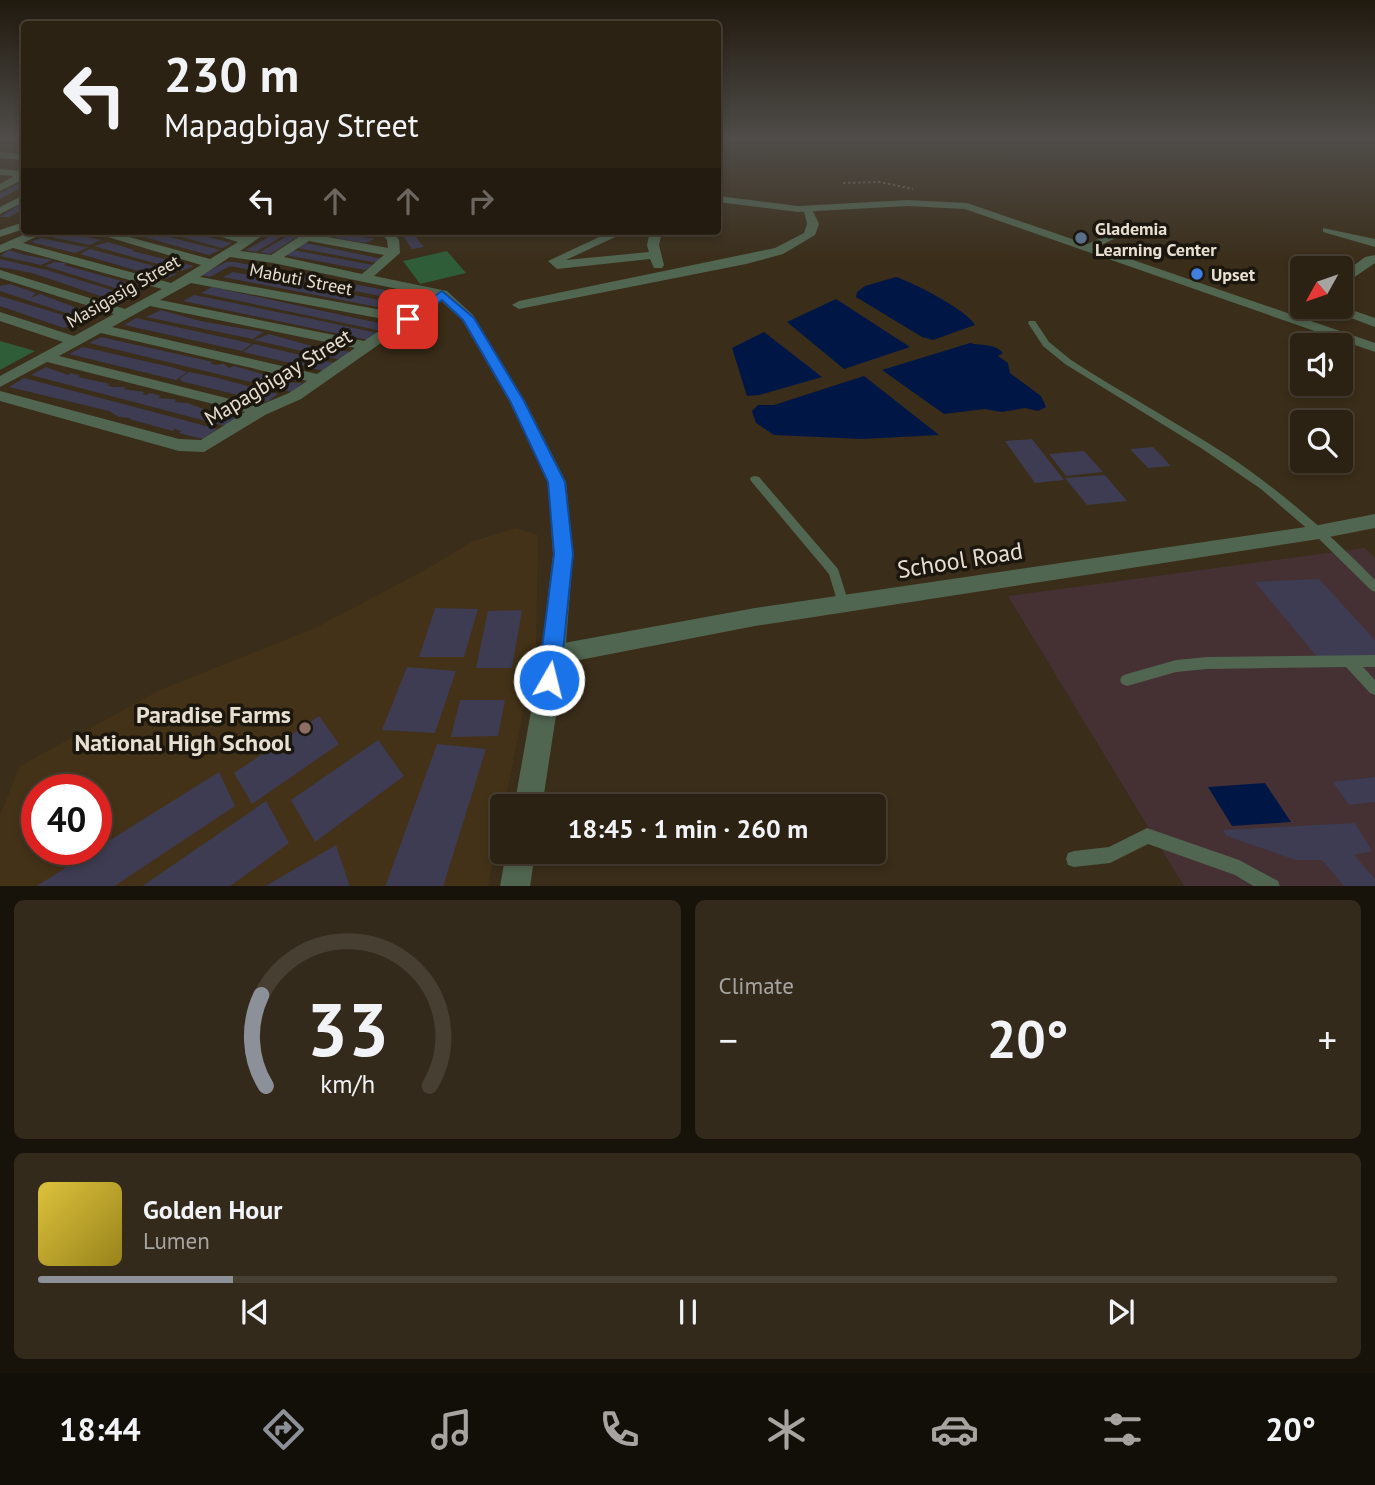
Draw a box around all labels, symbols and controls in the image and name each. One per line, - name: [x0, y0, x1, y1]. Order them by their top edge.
- text: 230 m: [164, 42, 299, 106]
- icon: left: [49, 49, 140, 140]
- text: Mapagbigay Street: [164, 104, 419, 146]
- icon: left: [243, 182, 281, 220]
- icon: ahead: [316, 182, 354, 220]
- icon: ahead: [389, 182, 427, 220]
- icon: right: [462, 182, 500, 220]
- place label: Glademia Learning Center: [1095, 217, 1217, 261]
- marker: Glademia Learning Center: [1073, 230, 1089, 246]
- street label: Masigasig Street: [62, 249, 184, 333]
- north arrow: [1290, 256, 1353, 318]
- map controls: [1290, 256, 1353, 473]
- street label: Mabuti Street: [248, 258, 354, 300]
- place label: Upset: [1211, 263, 1256, 286]
- marker: Upset: [1189, 266, 1205, 282]
- pin: [378, 289, 438, 349]
- icon: arrive: [389, 300, 427, 338]
- street label: Mapagbigay Street: [199, 322, 357, 432]
- button: sound: [1290, 333, 1353, 396]
- button: search: [1290, 410, 1353, 473]
- street label: School Road: [895, 535, 1025, 585]
- position arrow: [512, 643, 586, 717]
- place label: Paradise Farms National High School: [74, 699, 292, 758]
- marker: Paradise Farms National High School: [297, 720, 313, 736]
- speed limit sign: 40: [21, 774, 112, 865]
- text: 18:45 · 1 min · 260 m: [568, 812, 808, 845]
- text: Climate: [719, 971, 794, 1000]
- text: 33: [306, 982, 389, 1076]
- text: 20°: [987, 1005, 1069, 1072]
- text: −: [719, 1015, 738, 1064]
- text: +: [1318, 1015, 1337, 1064]
- text: km/h: [320, 1067, 375, 1099]
- text: Golden Hour: [143, 1193, 282, 1226]
- text: Lumen: [143, 1226, 210, 1255]
- icon: previous: [236, 1293, 274, 1331]
- icon: pause: [669, 1293, 707, 1331]
- icon: next: [1102, 1293, 1140, 1331]
- icon: directions: [259, 1405, 308, 1454]
- icon: music: [427, 1405, 476, 1454]
- icon: phone: [595, 1405, 644, 1454]
- icon: climate: [762, 1405, 811, 1454]
- icon: car: [930, 1405, 979, 1454]
- icon: filters: [1098, 1405, 1147, 1454]
- text: 18:44: [59, 1408, 141, 1450]
- text: 20°: [1265, 1408, 1316, 1450]

